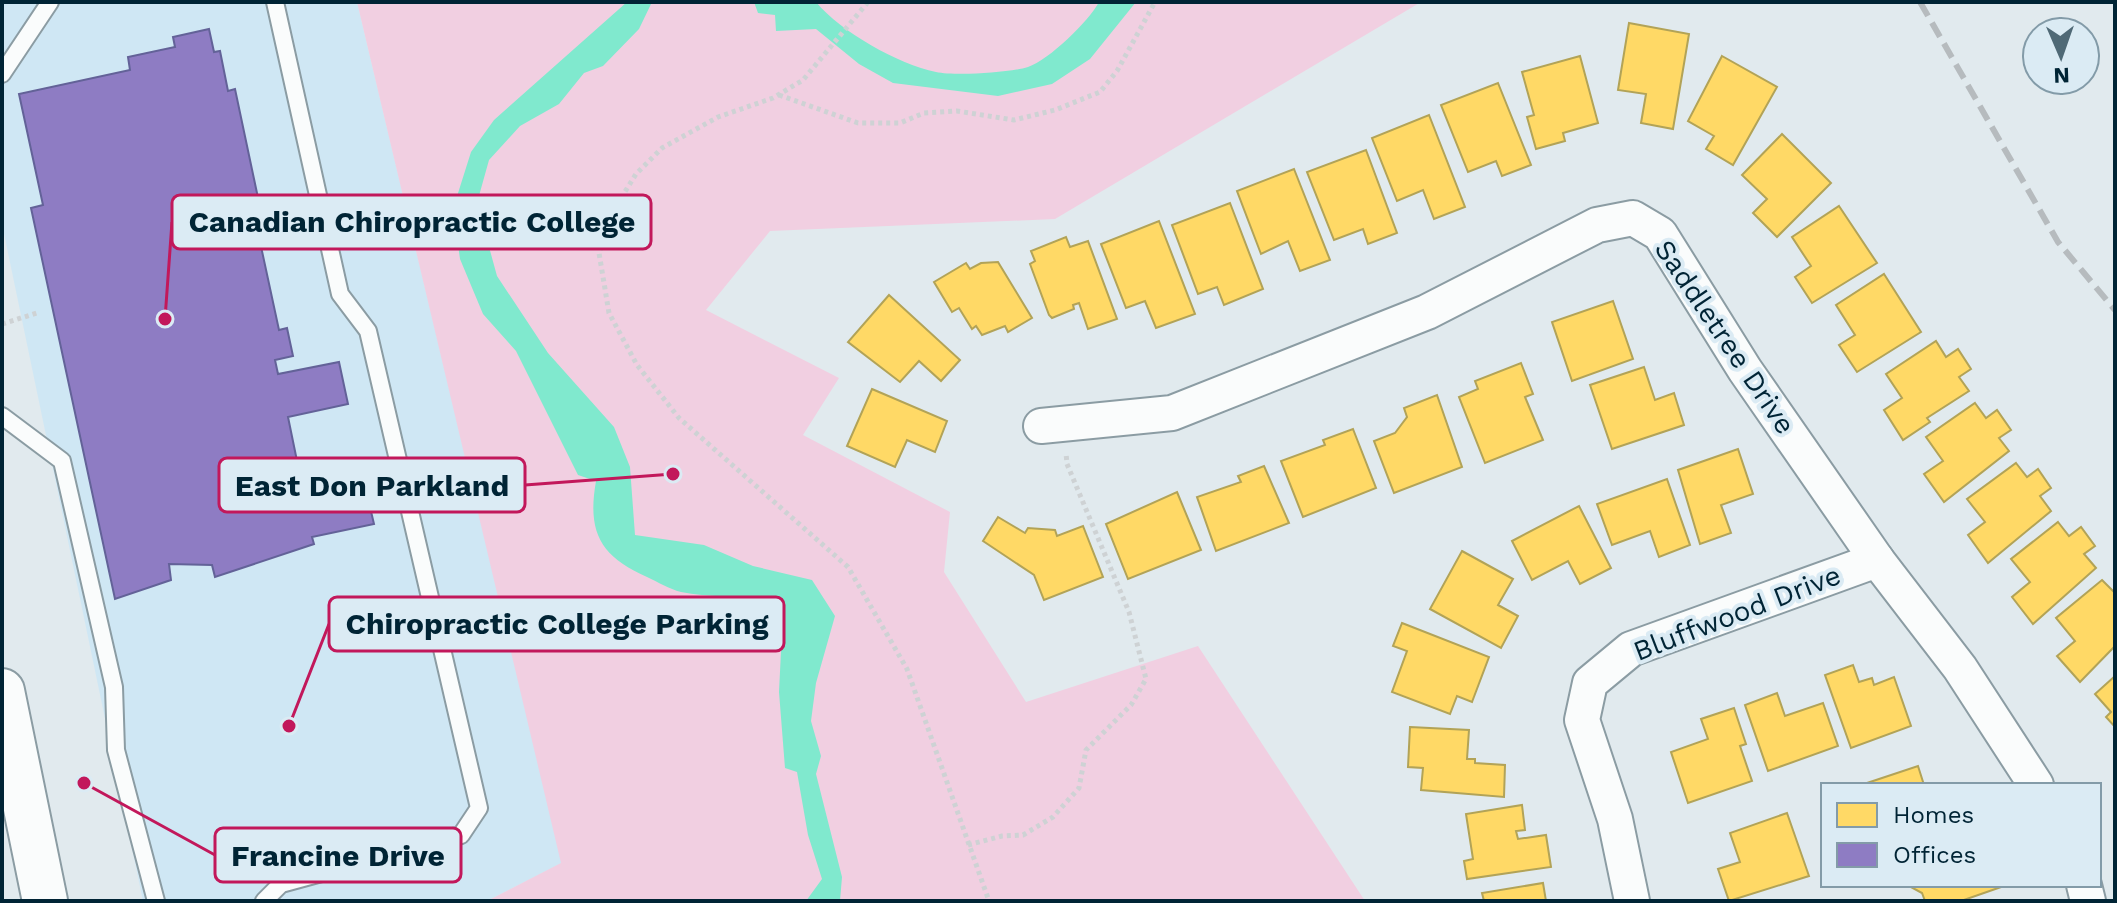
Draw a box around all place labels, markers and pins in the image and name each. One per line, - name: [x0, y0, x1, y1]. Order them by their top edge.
- callout: Canadian Chiropractic College: [172, 195, 651, 249]
- callout: East Don Parkland: [219, 458, 525, 512]
- callout: Chiropractic College Parking: [329, 597, 784, 651]
- callout: Francine Drive: [215, 828, 461, 882]

